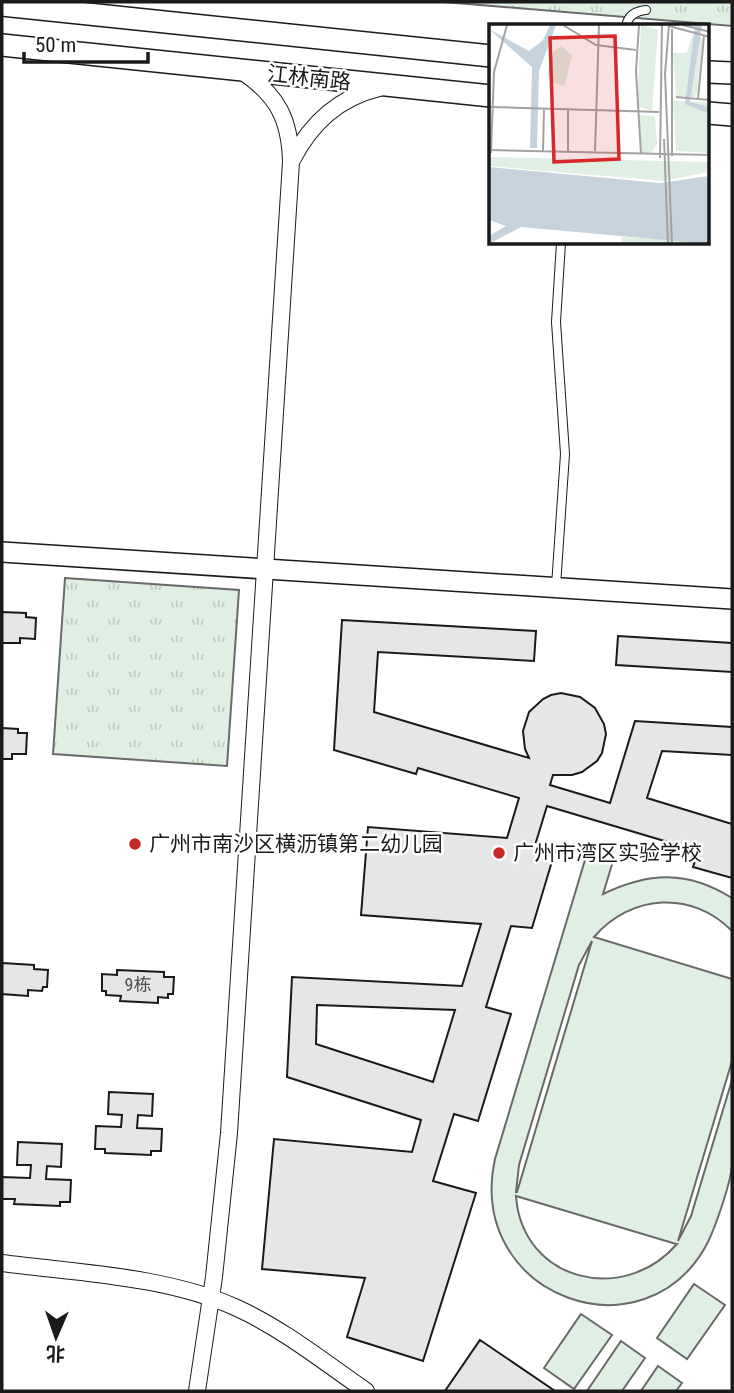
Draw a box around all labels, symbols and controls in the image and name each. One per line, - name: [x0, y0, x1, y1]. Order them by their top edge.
- scale bar: [24, 21, 149, 65]
- inset map: [489, 24, 710, 245]
- text: 50 m: [35, 33, 76, 57]
- street label: 江林南路: [266, 62, 352, 94]
- place label: 广州市南沙区横沥镇第二幼儿园: [149, 832, 443, 856]
- marker: 广州市南沙区横沥镇第二幼儿园: [127, 836, 143, 852]
- place label: 广州市湾区实验学校: [513, 841, 702, 865]
- marker: 广州市湾区实验学校: [491, 845, 507, 861]
- house number: 9栋: [125, 974, 151, 995]
- north arrow: [21, 1302, 91, 1372]
- text: 北: [46, 1342, 65, 1365]

